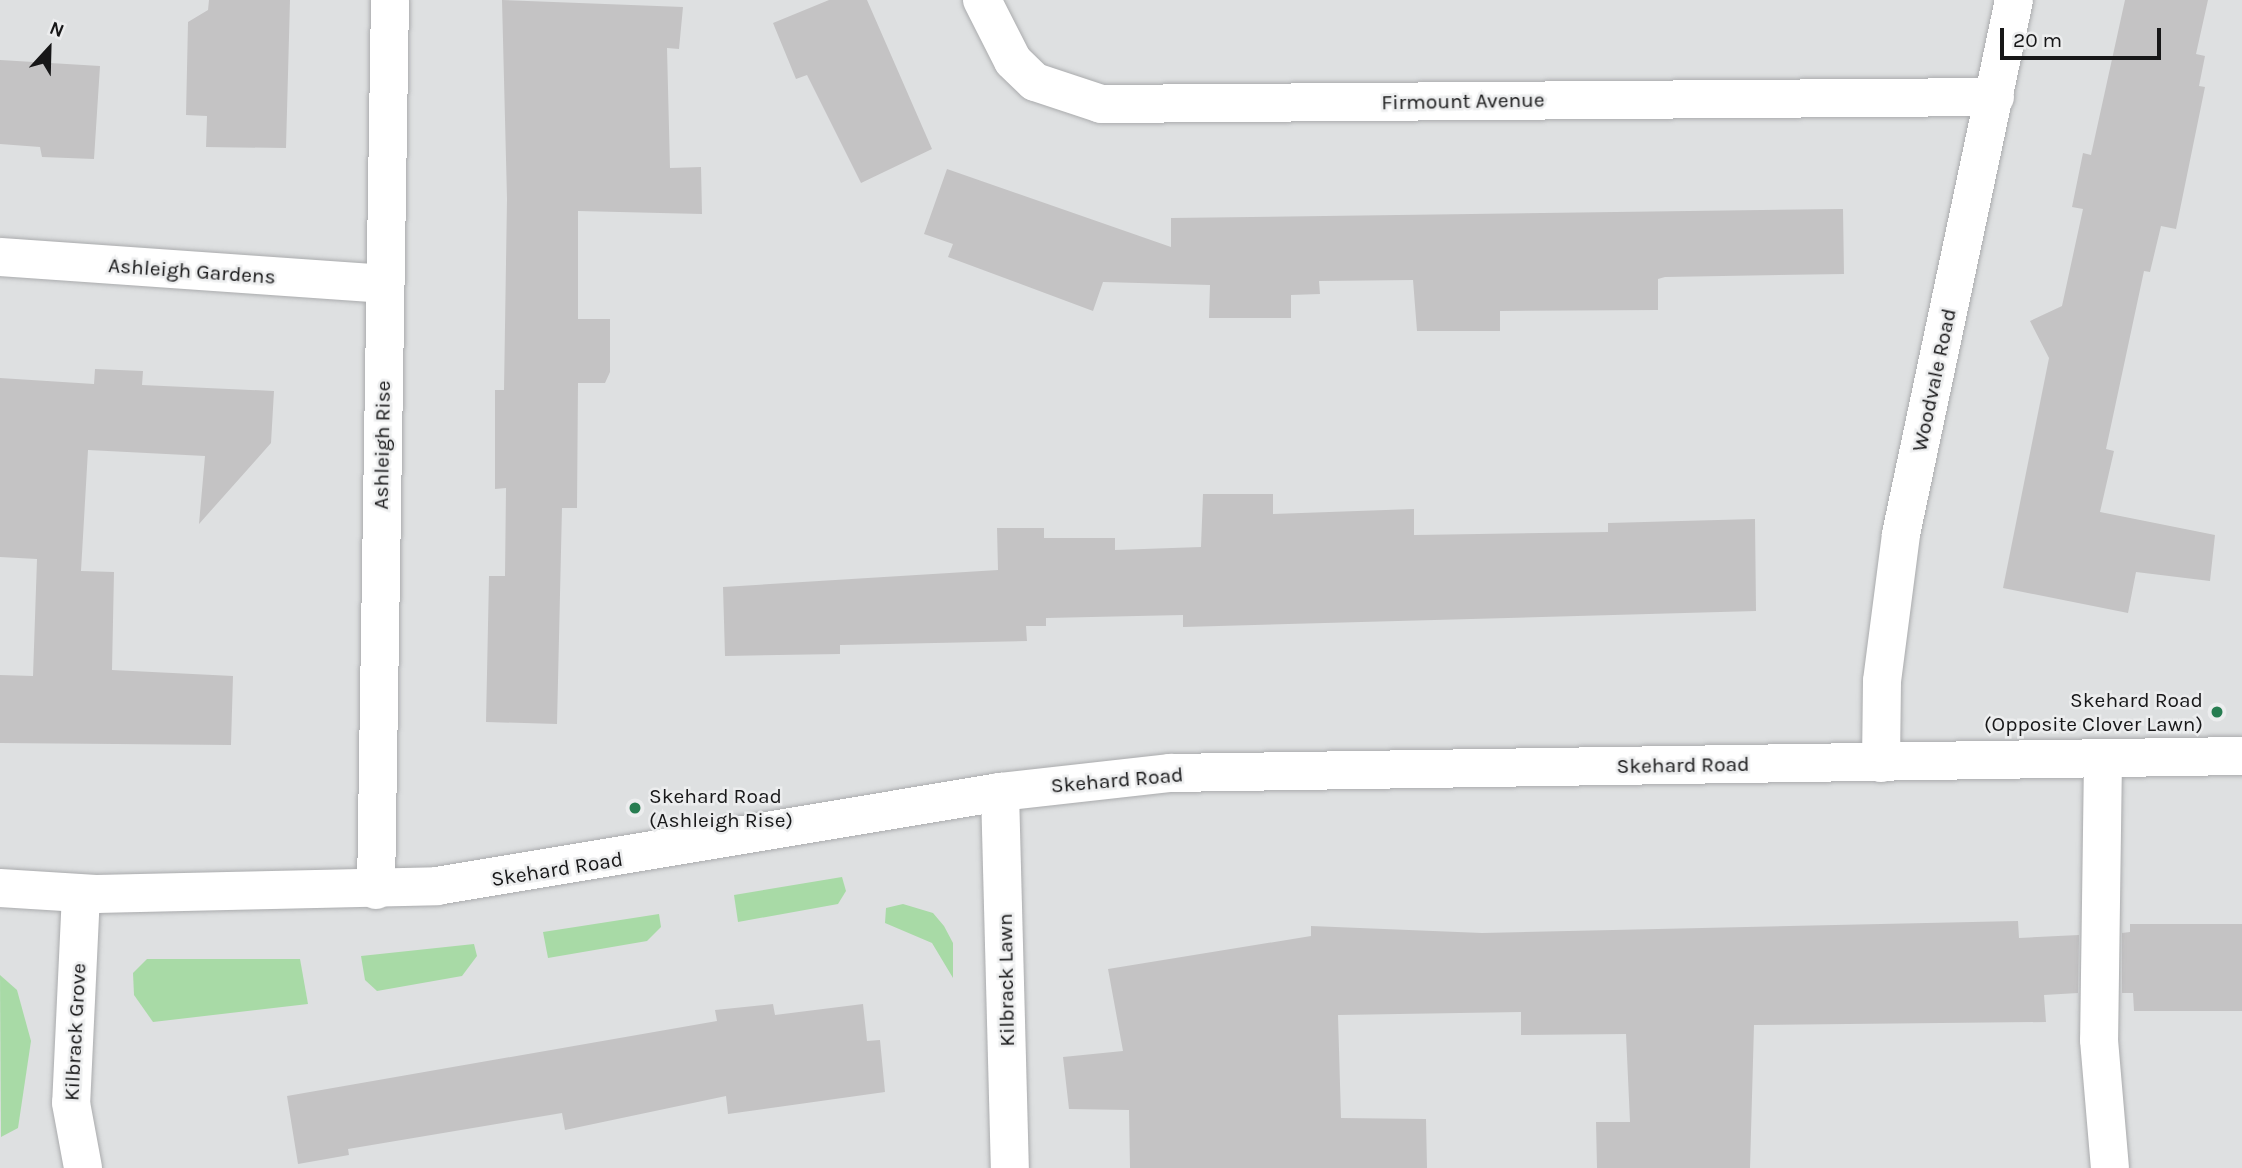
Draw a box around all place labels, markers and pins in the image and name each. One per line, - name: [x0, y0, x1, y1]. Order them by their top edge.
- place label: Skehard Road (Opposite Clover Lawn): [1984, 687, 2203, 737]
- marker: Skehard Road (Opposite Clover Lawn): [2209, 704, 2225, 720]
- place label: Skehard Road (Ashleigh Rise): [649, 783, 793, 833]
- marker: Skehard Road (Ashleigh Rise): [627, 800, 643, 816]

